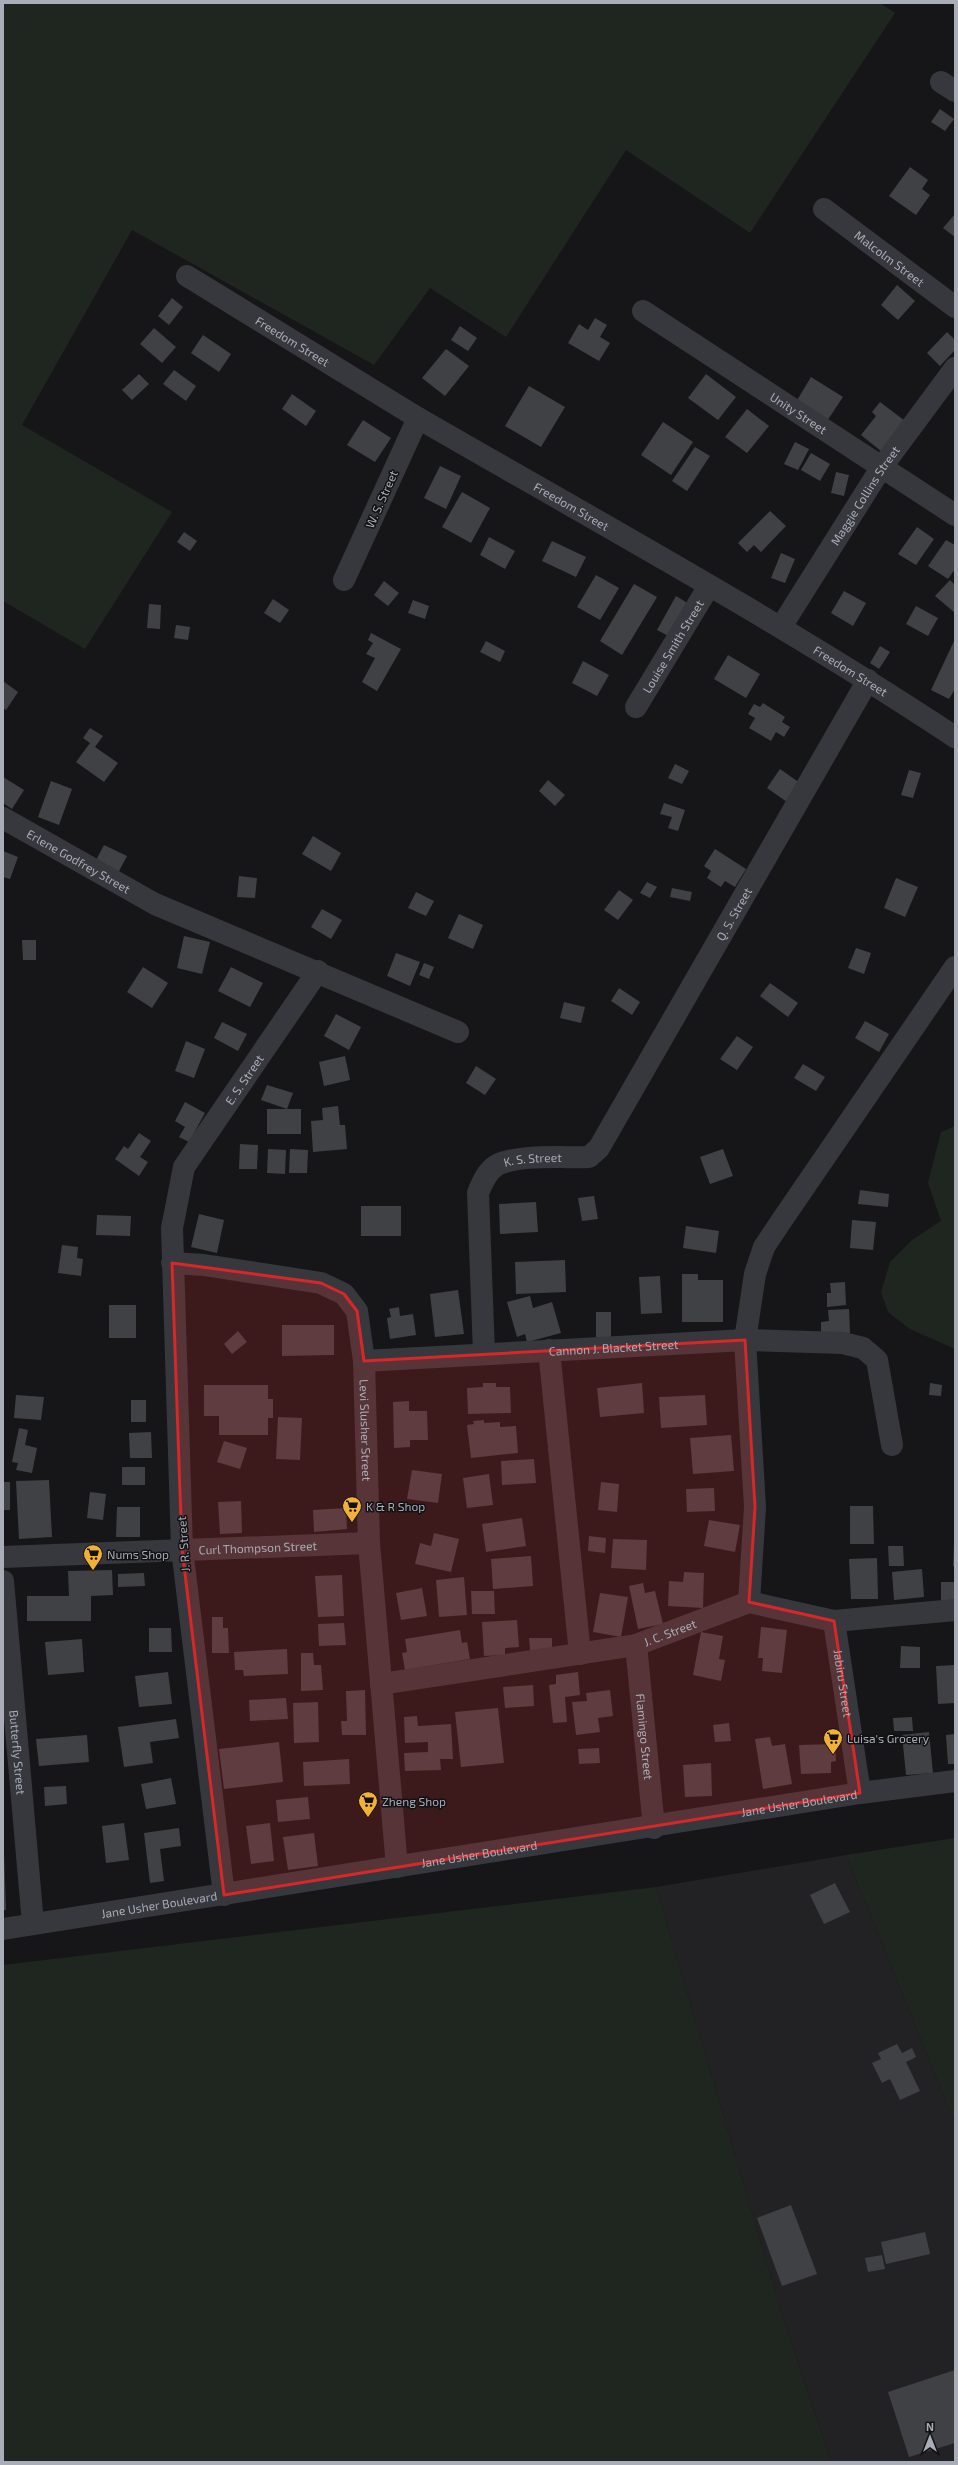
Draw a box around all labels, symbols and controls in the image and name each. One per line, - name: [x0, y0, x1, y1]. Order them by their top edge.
- street label: Malcolm Street: [852, 228, 928, 289]
- street label: Freedom Street: [253, 313, 333, 369]
- street label: Unity Street: [768, 389, 830, 437]
- street label: Maggie Collins Street: [827, 443, 902, 548]
- street label: W. S. Street: [362, 467, 400, 530]
- street label: Freedom Street: [532, 479, 612, 533]
- street label: Louise Smith Street: [639, 597, 706, 695]
- street label: Freedom Street: [811, 642, 891, 699]
- street label: Erlene Godfrey Street: [24, 826, 133, 896]
- street label: Q. S. Street: [713, 884, 755, 943]
- street label: E. S. Street: [222, 1051, 266, 1107]
- street label: K. S. Street: [502, 1150, 562, 1169]
- street label: Cannon J. Blacket Street: [548, 1337, 679, 1358]
- street label: Levi Slusher Street: [358, 1379, 374, 1482]
- supermarket icon: K & R Shop: [341, 1495, 363, 1523]
- place label: K & R Shop: [366, 1499, 425, 1513]
- street label: J. R. Street: [174, 1515, 192, 1572]
- street label: Curl Thompson Street: [198, 1538, 318, 1557]
- supermarket icon: Nums Shop: [82, 1543, 104, 1571]
- place label: Nums Shop: [107, 1547, 169, 1561]
- street label: J. C. Street: [641, 1616, 698, 1649]
- street label: Jabiru Street: [831, 1649, 856, 1718]
- street label: Flamingo Street: [634, 1693, 656, 1781]
- street label: Butterfly Street: [7, 1710, 29, 1796]
- supermarket icon: Luisa's Grocery: [822, 1727, 844, 1755]
- place label: Luisa's Grocery: [847, 1731, 930, 1745]
- street label: Jane Usher Boulevard: [740, 1787, 858, 1819]
- supermarket icon: Zheng Shop: [357, 1790, 379, 1818]
- place label: Zheng Shop: [382, 1794, 446, 1808]
- street label: Jane Usher Boulevard: [420, 1837, 538, 1870]
- street label: Jane Usher Boulevard: [100, 1888, 218, 1920]
- north arrow: [910, 2417, 950, 2457]
- text: N: [926, 2420, 934, 2433]

